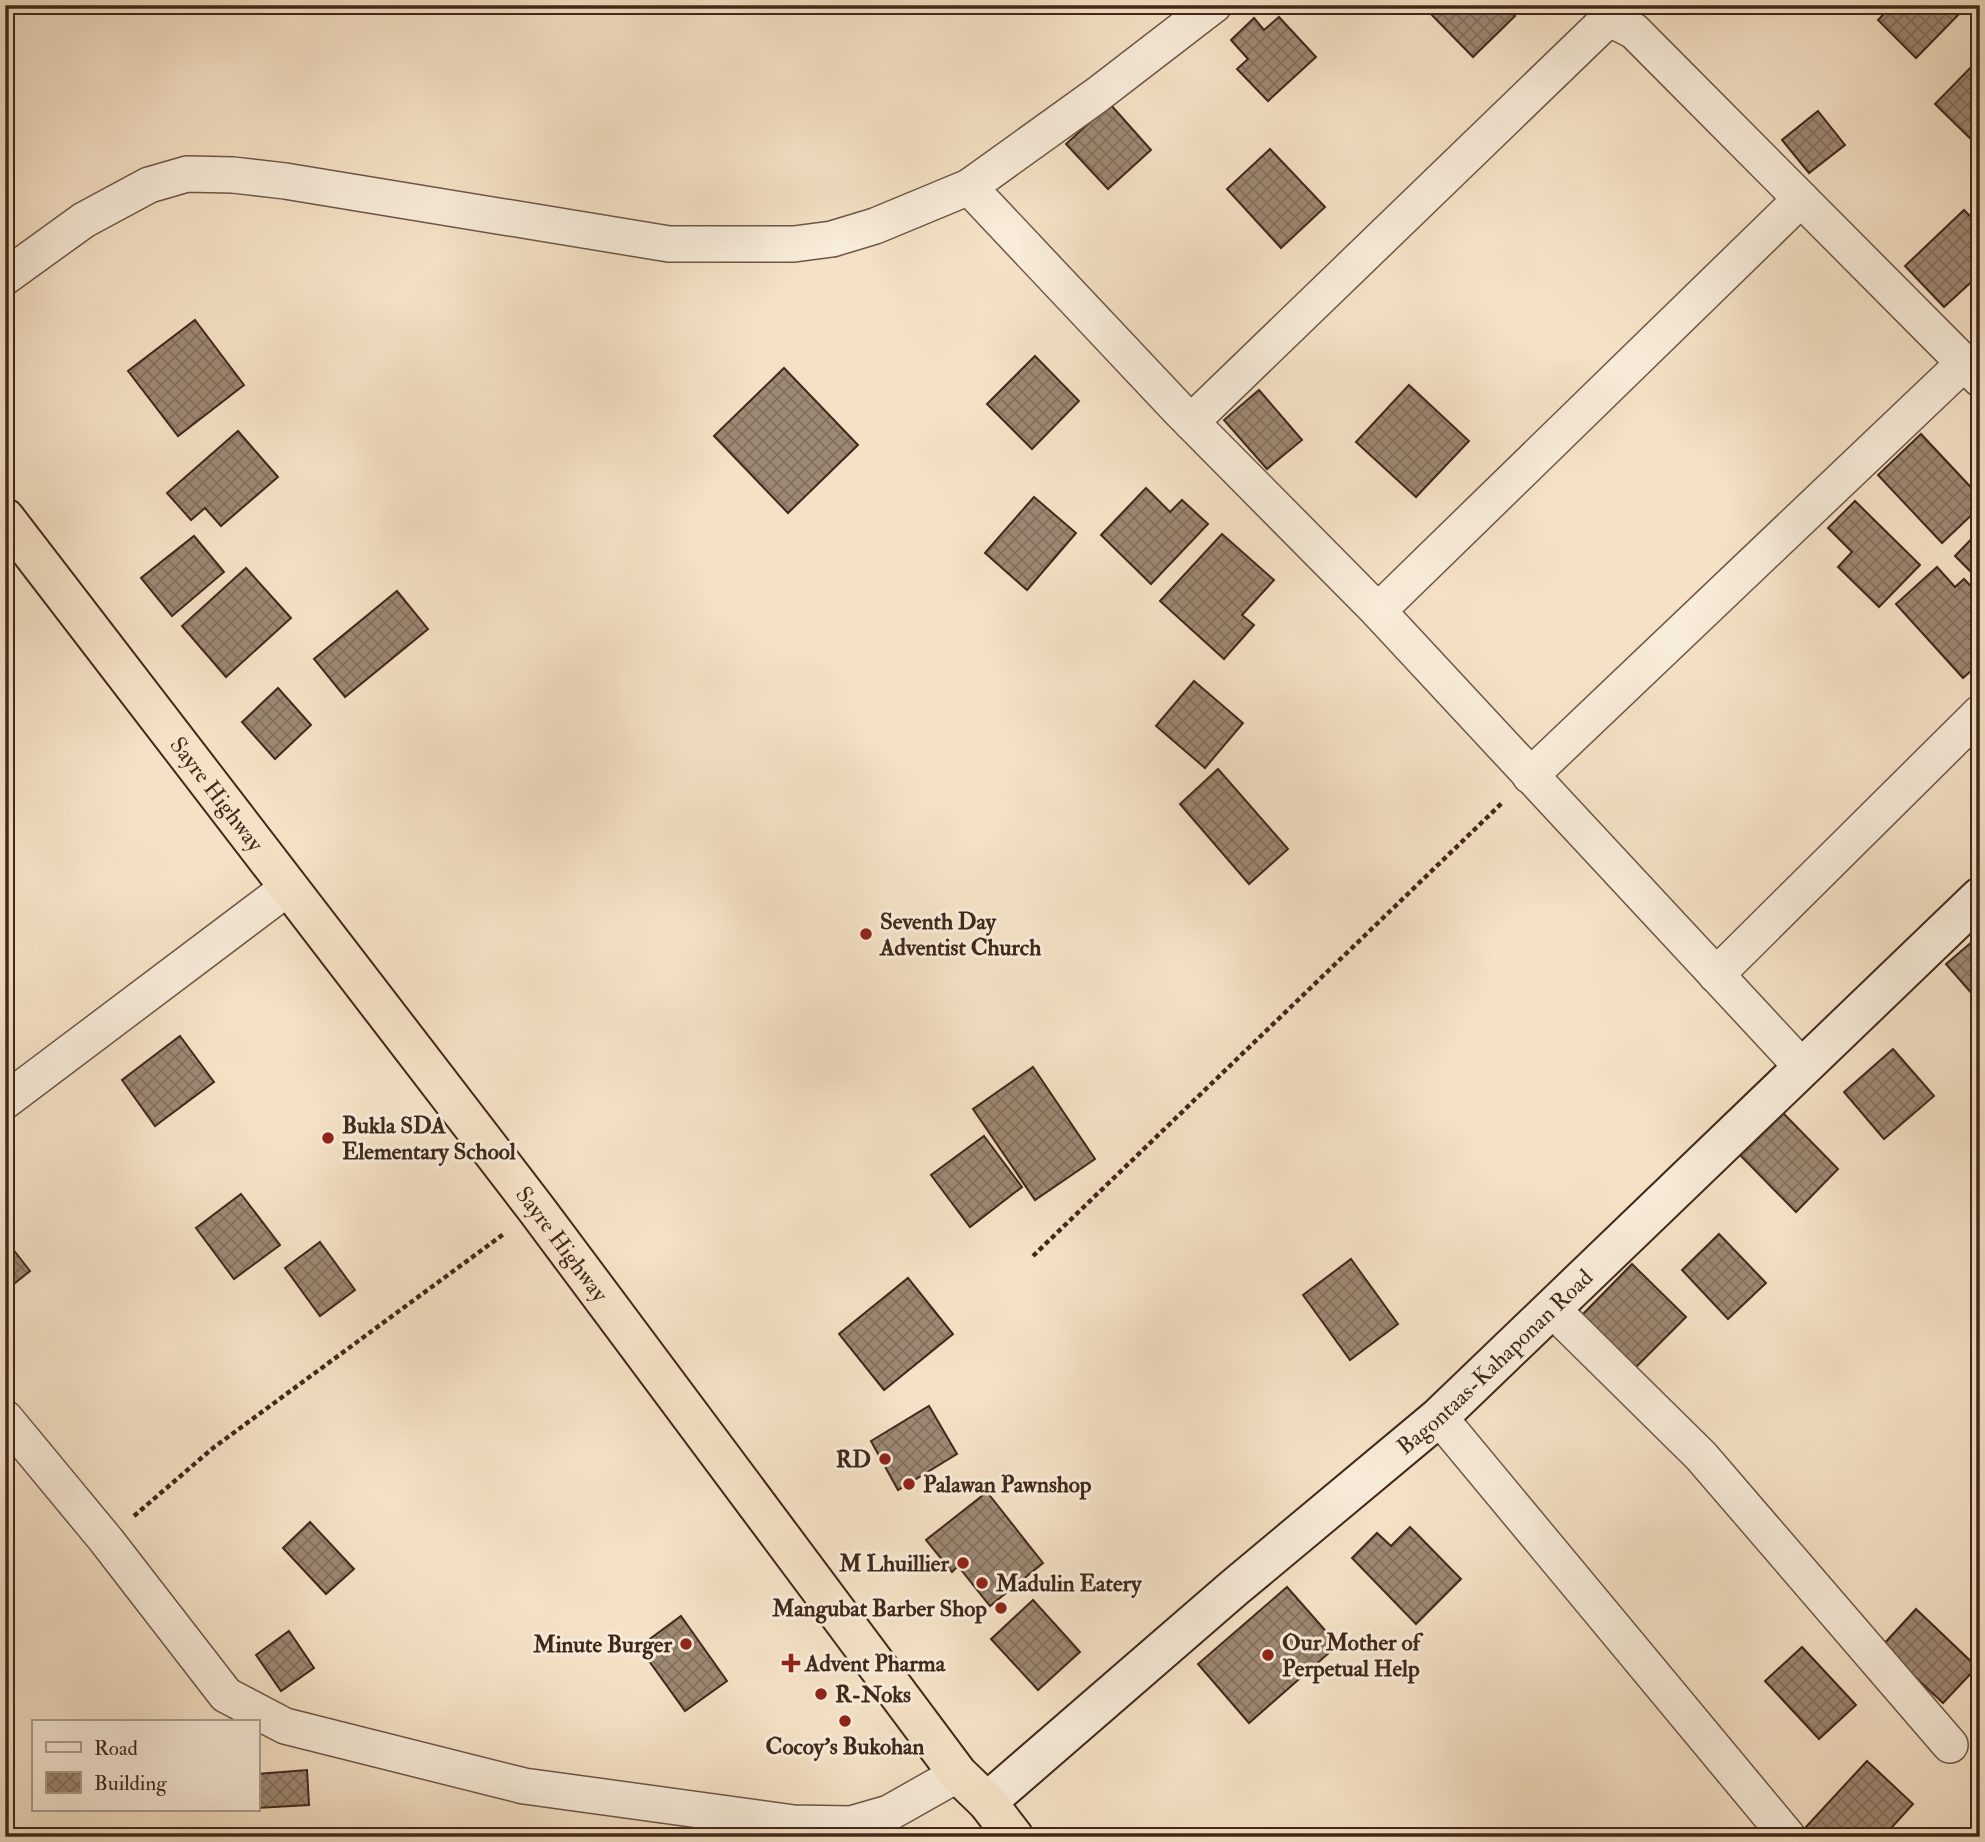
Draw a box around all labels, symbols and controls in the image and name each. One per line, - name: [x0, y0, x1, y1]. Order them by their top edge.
- street label: Sayre Highway: [164, 731, 270, 858]
- place label: Seventh Day Adventist Church: [879, 907, 1041, 962]
- marker: Seventh Day Adventist Church: [858, 926, 874, 942]
- place label: Bukla SDA Elementary School: [342, 1111, 517, 1167]
- marker: Bukla SDA Elementary School: [320, 1130, 336, 1146]
- street label: Sayre Highway: [509, 1181, 615, 1308]
- street label: Bagontaas-Kahaponan Road: [1391, 1263, 1599, 1461]
- place label: RD: [836, 1445, 871, 1474]
- marker: RD: [877, 1451, 893, 1467]
- place label: Palawan Pawnshop: [923, 1470, 1092, 1500]
- marker: Palawan Pawnshop: [901, 1476, 917, 1492]
- place label: M Lhuillier: [838, 1549, 949, 1578]
- marker: M Lhuillier: [955, 1555, 971, 1571]
- place label: Madulin Eatery: [995, 1569, 1142, 1599]
- marker: Madulin Eatery: [974, 1575, 990, 1591]
- place label: Mangubat Barber Shop: [771, 1594, 987, 1624]
- marker: Mangubat Barber Shop: [993, 1600, 1009, 1616]
- place label: Our Mother of Perpetual Help: [1282, 1628, 1424, 1684]
- place label: Minute Burger: [532, 1630, 672, 1660]
- marker: Minute Burger: [678, 1636, 694, 1652]
- marker: Our Mother of Perpetual Help: [1260, 1647, 1276, 1663]
- place label: Advent Pharma: [804, 1649, 947, 1678]
- marker: Advent Pharma: [783, 1655, 799, 1671]
- place label: R-Noks: [835, 1680, 911, 1709]
- marker: R-Noks: [813, 1686, 829, 1702]
- marker: Cocoy's Bukohan: [837, 1713, 853, 1729]
- legend: [32, 1720, 259, 1811]
- place label: Cocoy's Bukohan: [766, 1732, 925, 1762]
- text: Road: [94, 1735, 139, 1762]
- text: Building: [94, 1770, 167, 1797]

